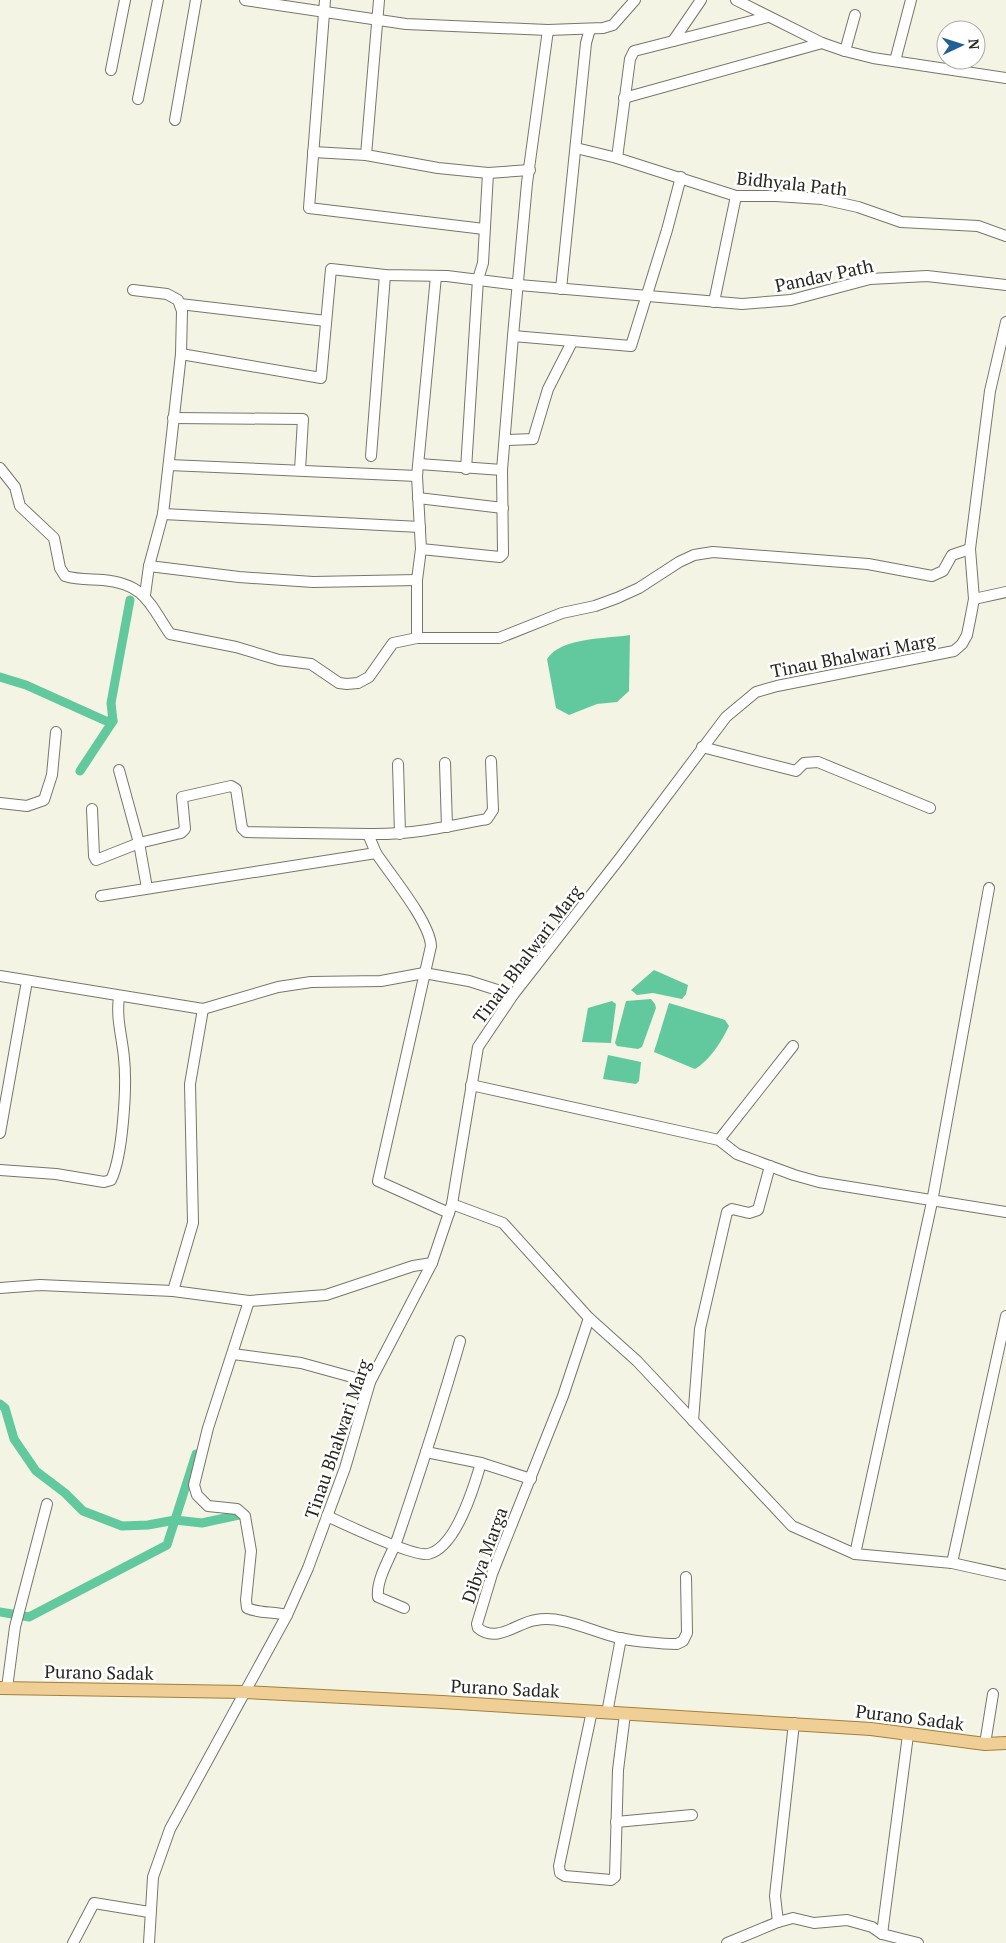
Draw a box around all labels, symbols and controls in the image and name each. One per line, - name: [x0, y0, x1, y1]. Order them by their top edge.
- north arrow: [936, 20, 986, 70]
- text: N: [965, 38, 984, 50]
- street label: Bidhyala Path: [735, 165, 849, 201]
- street label: Pandav Path: [773, 253, 876, 297]
- street label: Tinau Bhalwari Marg: [769, 627, 938, 683]
- street label: Tinau Bhalwari Marg: [467, 880, 587, 1028]
- street label: Tinau Bhalwari Marg: [298, 1356, 376, 1522]
- street label: Dibya Marga: [456, 1504, 512, 1606]
- street label: Purano Sadak: [44, 1659, 154, 1685]
- street label: Purano Sadak: [450, 1673, 561, 1703]
- street label: Purano Sadak: [854, 1698, 966, 1736]

